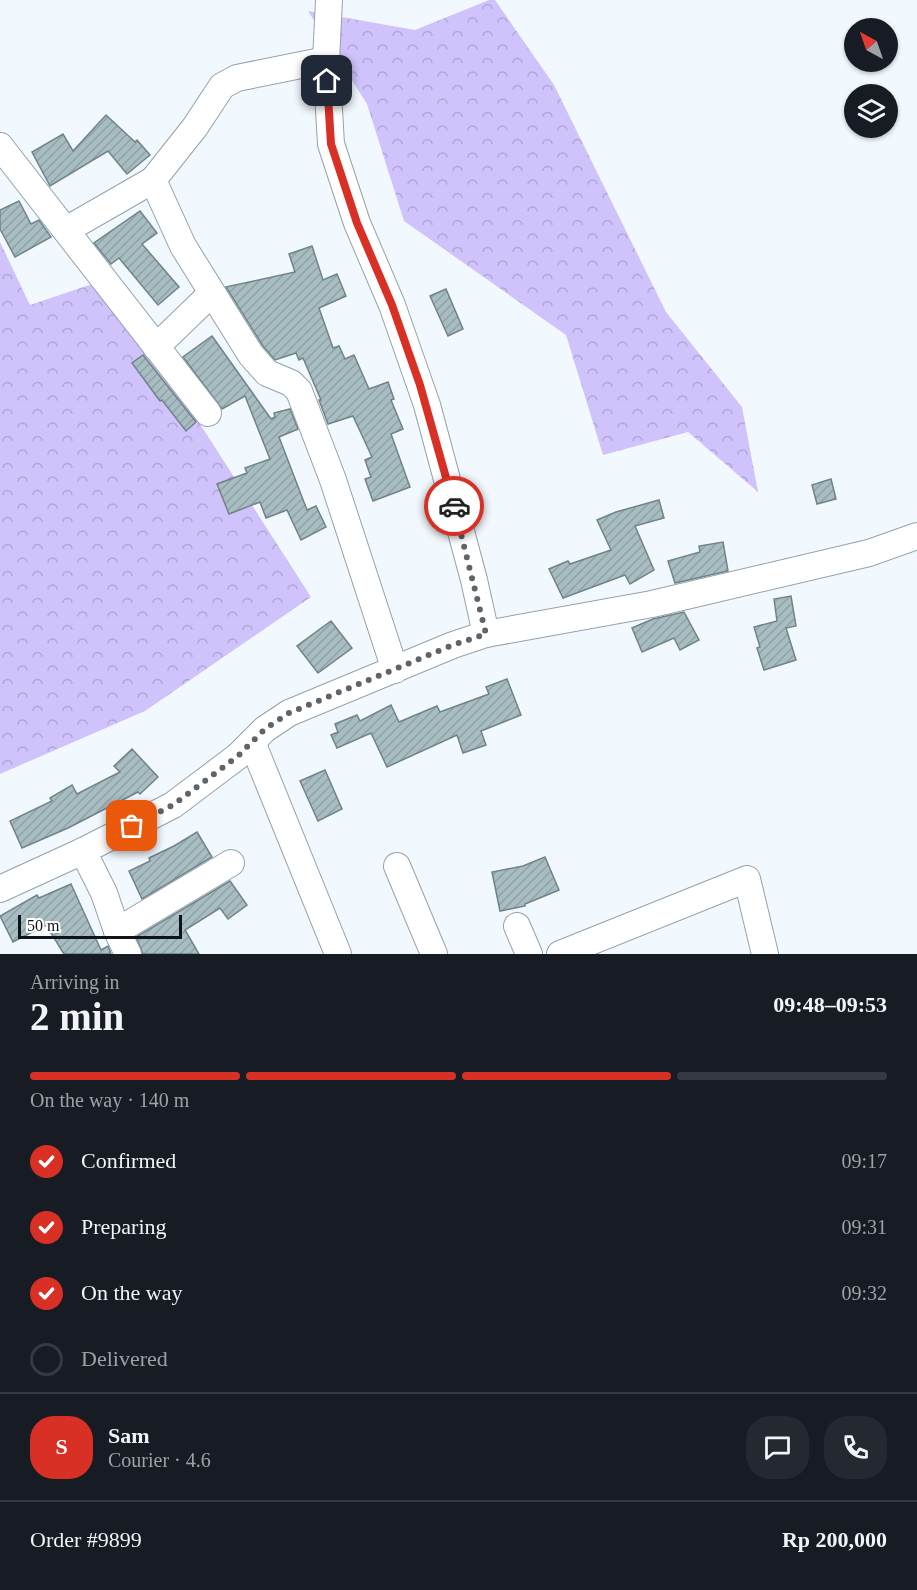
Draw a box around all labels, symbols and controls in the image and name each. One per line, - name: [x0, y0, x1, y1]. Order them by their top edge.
- north arrow: [844, 18, 898, 72]
- map controls: [844, 18, 898, 138]
- pin: [301, 55, 352, 106]
- icon: home: [310, 64, 343, 97]
- button: layers: [844, 84, 898, 138]
- courier: [424, 476, 484, 536]
- icon: car: [438, 490, 471, 523]
- pin: [106, 800, 157, 851]
- icon: bag: [115, 809, 148, 842]
- scale bar: [18, 912, 182, 940]
- text: 50 m: [27, 917, 59, 934]
- text: Arriving in: [30, 971, 119, 993]
- text: 09:48–09:53: [773, 992, 887, 1017]
- text: 2 min: [30, 995, 124, 1038]
- text: On the way · 140 m: [30, 1089, 189, 1111]
- icon: check: [30, 1145, 63, 1178]
- text: Confirmed: [81, 1148, 176, 1173]
- text: 09:17: [841, 1150, 887, 1172]
- icon: check: [30, 1211, 63, 1244]
- text: Preparing: [81, 1214, 167, 1239]
- text: 09:31: [841, 1216, 887, 1238]
- icon: check: [30, 1277, 63, 1310]
- text: On the way: [81, 1280, 182, 1305]
- text: 09:32: [841, 1282, 887, 1304]
- text: Delivered: [81, 1346, 168, 1371]
- button: chat: [746, 1416, 809, 1479]
- button: phone: [824, 1416, 887, 1479]
- text: Sam: [108, 1423, 150, 1448]
- text: S: [55, 1434, 68, 1459]
- text: Courier · 4.6: [108, 1449, 211, 1471]
- text: Order #9899: [30, 1527, 142, 1552]
- text: Rp 200,000: [782, 1527, 887, 1552]

